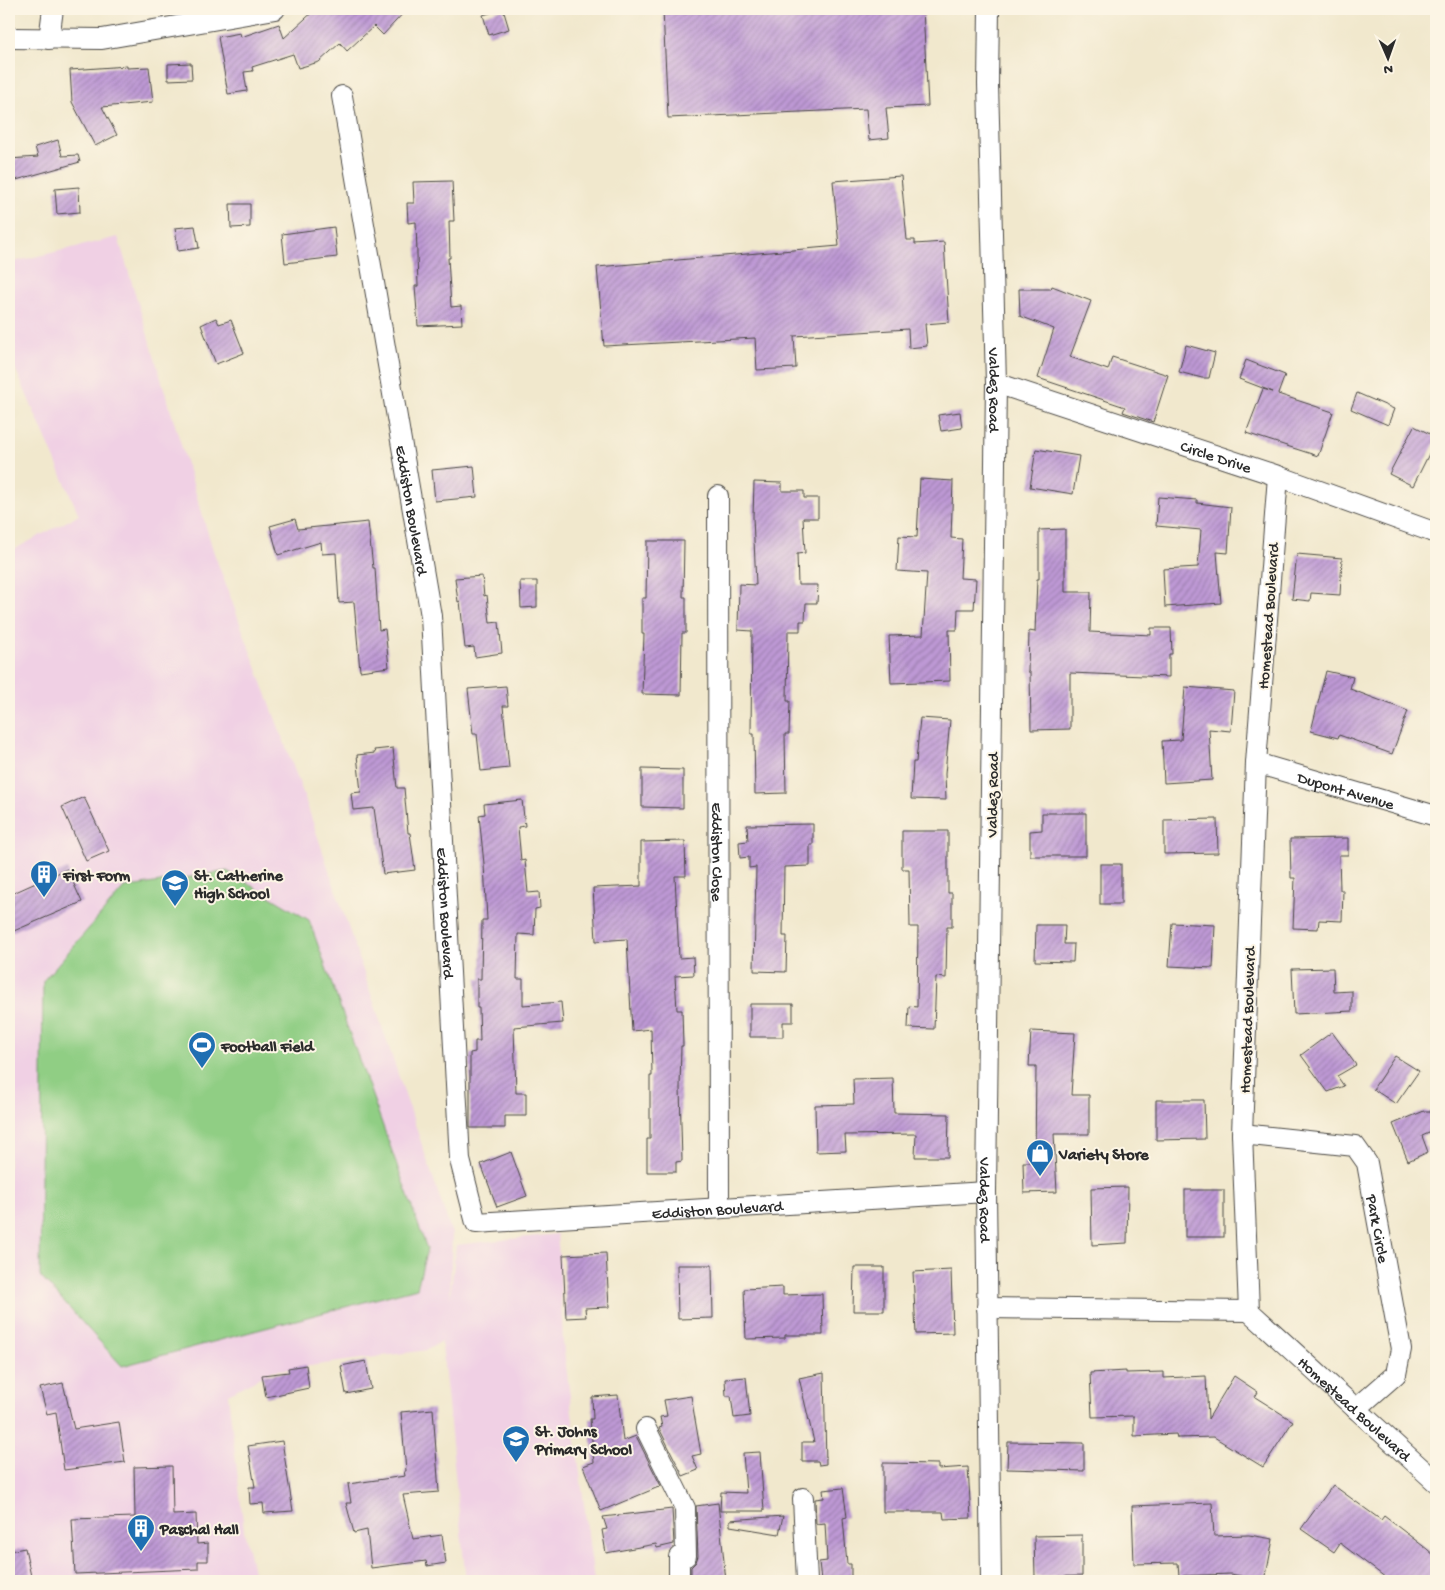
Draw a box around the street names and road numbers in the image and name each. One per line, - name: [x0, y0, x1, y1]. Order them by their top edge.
- street label: Valdez Road: [982, 346, 1002, 434]
- street label: Circle Drive: [1177, 438, 1254, 480]
- street label: Eddiston Boulevard: [389, 444, 430, 578]
- street label: Homestead Boulevard: [1256, 541, 1285, 690]
- street label: Valdez Road: [984, 751, 1005, 839]
- street label: Dupont Avenue: [1293, 769, 1397, 816]
- street label: Eddiston Close: [705, 802, 725, 902]
- street label: Eddiston Boulevard: [430, 847, 456, 981]
- street label: Homestead Boulevard: [1237, 945, 1262, 1094]
- street label: Valdez Road: [973, 1156, 993, 1244]
- street label: Park Circle: [1360, 1192, 1391, 1266]
- street label: Eddiston Boulevard: [651, 1198, 785, 1225]
- street label: Homestead Boulevard: [1292, 1354, 1414, 1468]

